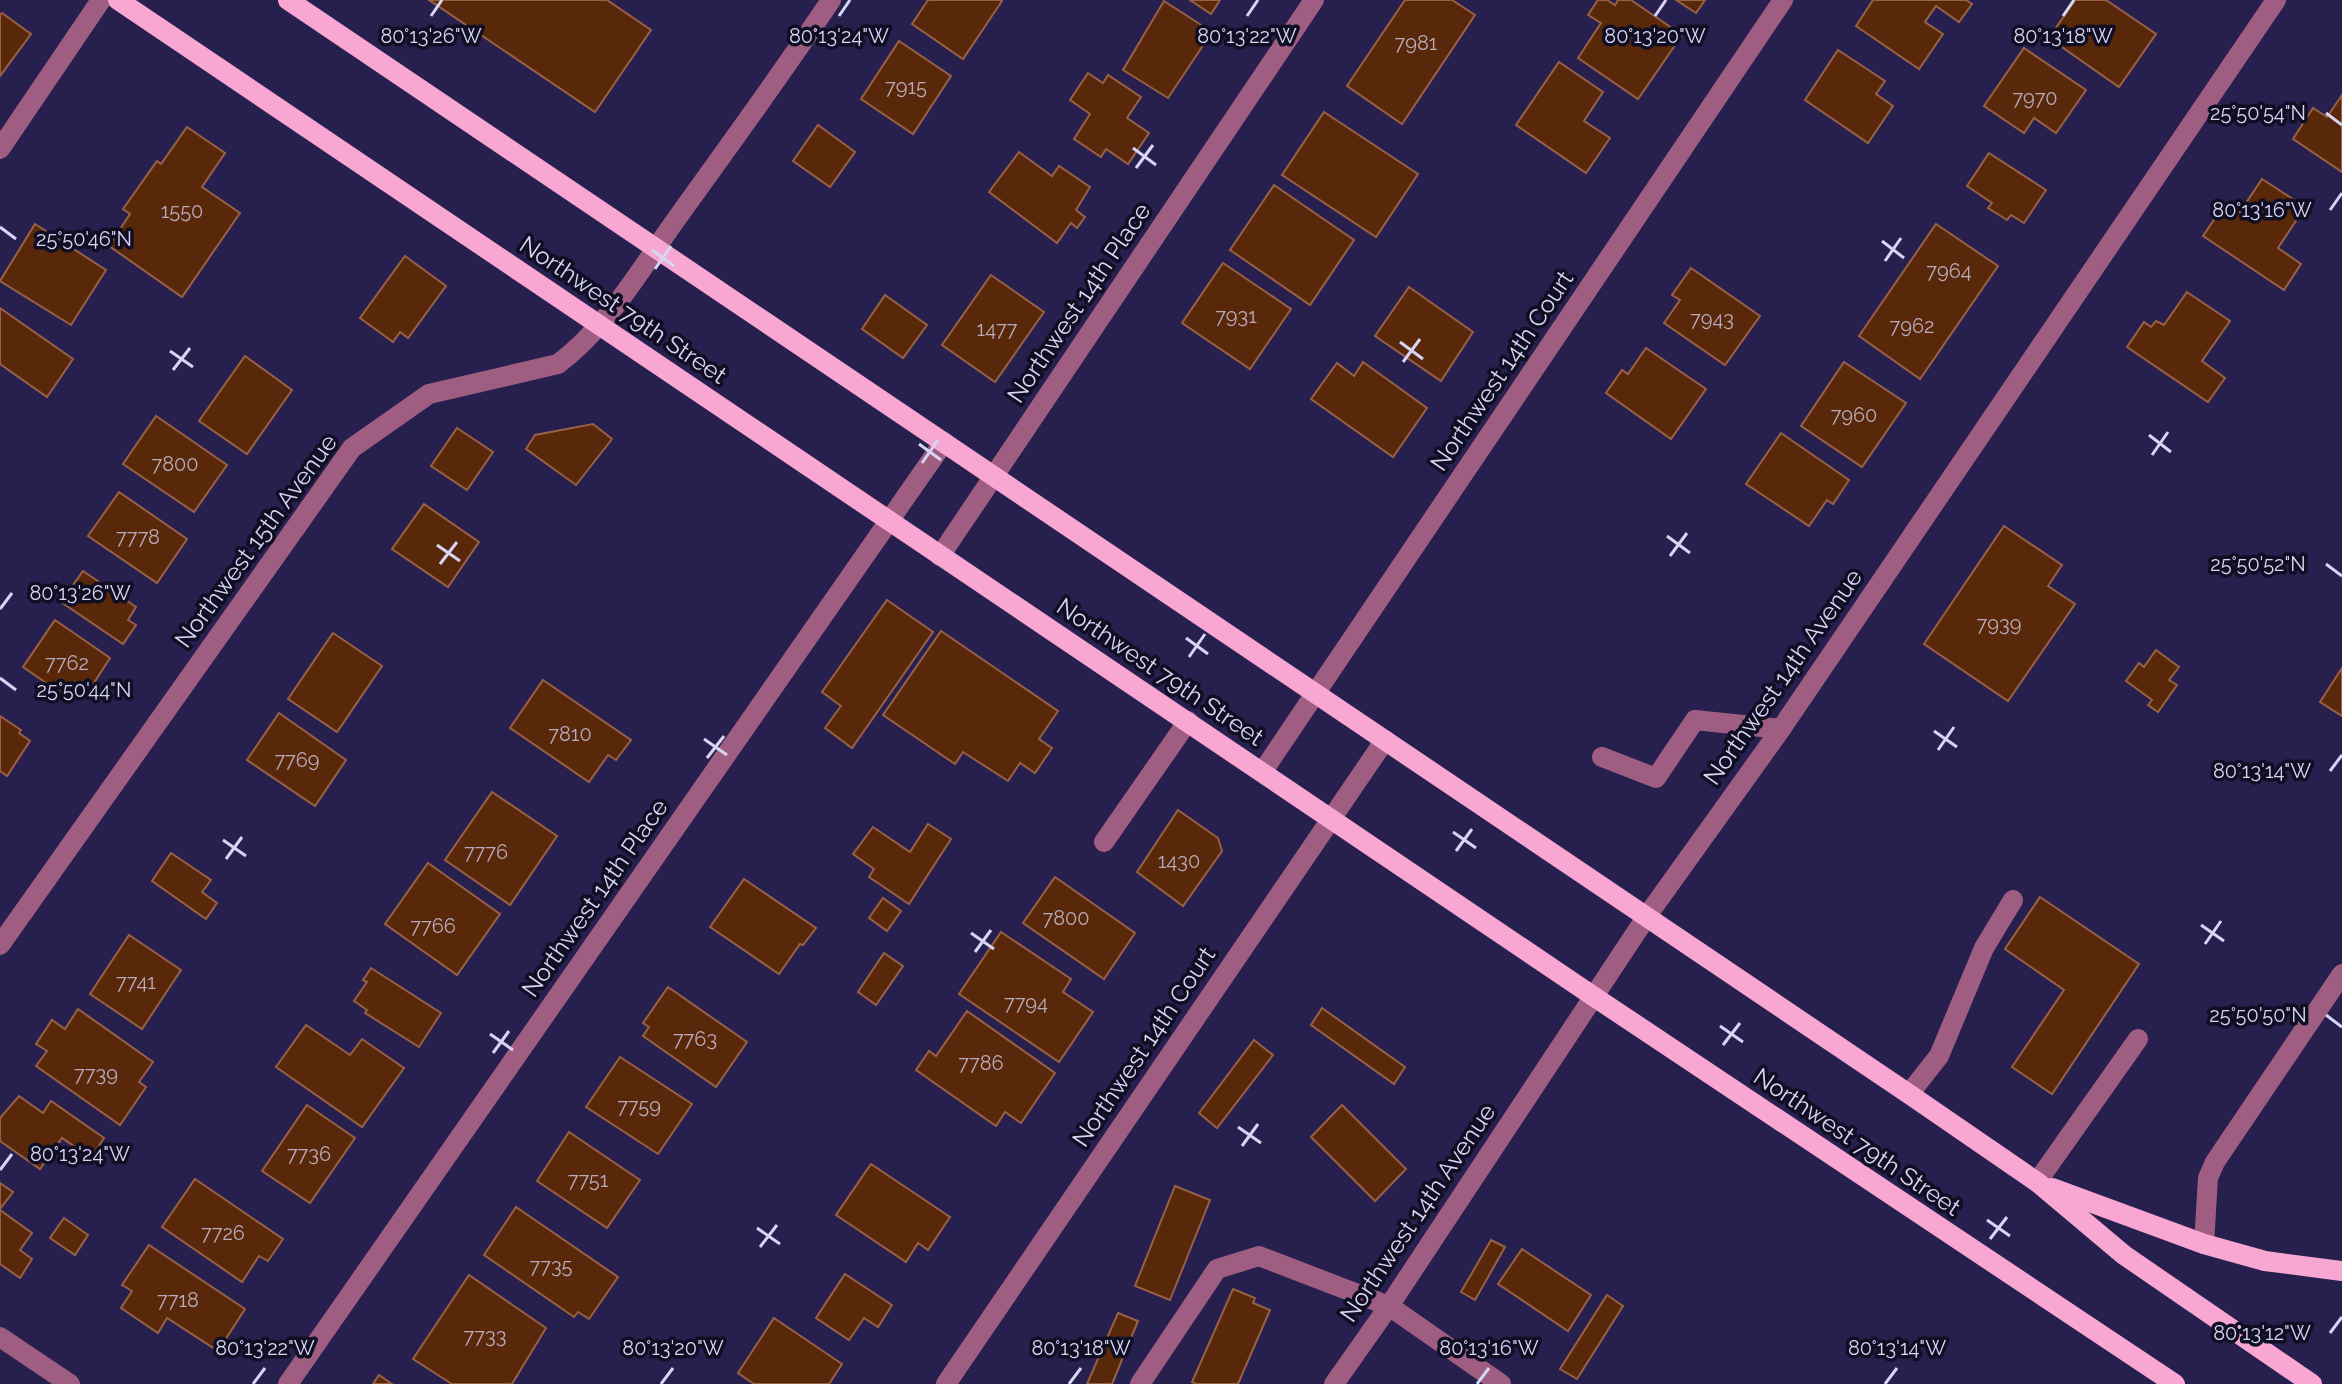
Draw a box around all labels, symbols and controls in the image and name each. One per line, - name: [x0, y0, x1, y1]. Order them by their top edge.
- text: 80°13'26"W: [380, 24, 482, 48]
- text: 80°13'24"W: [789, 24, 889, 48]
- text: 80°13'22"W: [1197, 24, 1297, 48]
- text: 80°13'20"W: [1604, 24, 1706, 48]
- text: 80°13'18"W: [2013, 24, 2113, 48]
- house number: 7981: [1395, 31, 1438, 55]
- house number: 7915: [885, 75, 927, 99]
- house number: 7970: [2012, 86, 2058, 110]
- text: 25°50'54"N: [2210, 101, 2306, 125]
- street label: Northwest 14th Place: [1001, 197, 1156, 408]
- text: 80°13'16"W: [2212, 198, 2312, 222]
- house number: 1550: [161, 199, 203, 223]
- text: 25°50'46"N: [36, 227, 132, 251]
- street label: Northwest 79th Street: [514, 230, 732, 390]
- house number: 7964: [1926, 259, 1972, 283]
- street label: Northwest 14th Court: [1424, 265, 1579, 476]
- house number: 7931: [1215, 304, 1257, 328]
- house number: 7943: [1690, 307, 1734, 331]
- house number: 7962: [1890, 314, 1934, 338]
- house number: 1477: [977, 317, 1018, 341]
- house number: 7960: [1831, 403, 1877, 427]
- street label: Northwest 15th Avenue: [168, 428, 343, 653]
- house number: 7800: [151, 452, 199, 476]
- house number: 7778: [116, 525, 160, 549]
- text: 25°50'52"N: [2210, 552, 2306, 576]
- street label: Northwest 14th Avenue: [1697, 563, 1868, 790]
- text: 80°13'26"W: [29, 581, 131, 605]
- street label: Northwest 79th Street: [1051, 592, 1269, 752]
- house number: 7939: [1977, 612, 2021, 636]
- house number: 7762: [45, 651, 89, 675]
- text: 25°50'44"N: [37, 678, 131, 702]
- house number: 7810: [548, 722, 592, 746]
- house number: 7769: [274, 748, 320, 772]
- text: 80°13'14"W: [2213, 759, 2311, 783]
- street label: Northwest 14th Place: [515, 793, 674, 1002]
- house number: 7776: [464, 840, 508, 864]
- house number: 1430: [1158, 849, 1200, 873]
- house number: 7800: [1042, 906, 1090, 930]
- house number: 7766: [410, 914, 456, 938]
- street label: Northwest 14th Court: [1066, 941, 1221, 1152]
- house number: 7741: [116, 970, 156, 994]
- house number: 7794: [1004, 991, 1048, 1015]
- text: 25°50'50"N: [2209, 1003, 2307, 1027]
- house number: 7763: [673, 1027, 717, 1051]
- house number: 7786: [958, 1051, 1004, 1075]
- house number: 7739: [74, 1062, 118, 1086]
- street label: Northwest 79th Street: [1748, 1062, 1966, 1222]
- house number: 7759: [617, 1094, 661, 1118]
- street label: Northwest 14th Avenue: [1334, 1098, 1501, 1327]
- text: 80°13'24"W: [30, 1142, 130, 1166]
- house number: 7736: [287, 1142, 331, 1166]
- house number: 7751: [568, 1168, 609, 1192]
- house number: 7726: [201, 1221, 245, 1245]
- house number: 7735: [530, 1254, 573, 1278]
- house number: 7718: [157, 1288, 199, 1312]
- text: 80°13'12"W: [2213, 1321, 2311, 1345]
- house number: 7733: [464, 1324, 506, 1348]
- text: 80°13'22"W: [215, 1336, 315, 1360]
- text: 80°13'20"W: [622, 1336, 724, 1360]
- text: 80°13'18"W: [1031, 1336, 1131, 1360]
- text: 80°13'16"W: [1439, 1336, 1539, 1360]
- text: 80°13'14"W: [1848, 1336, 1946, 1360]

